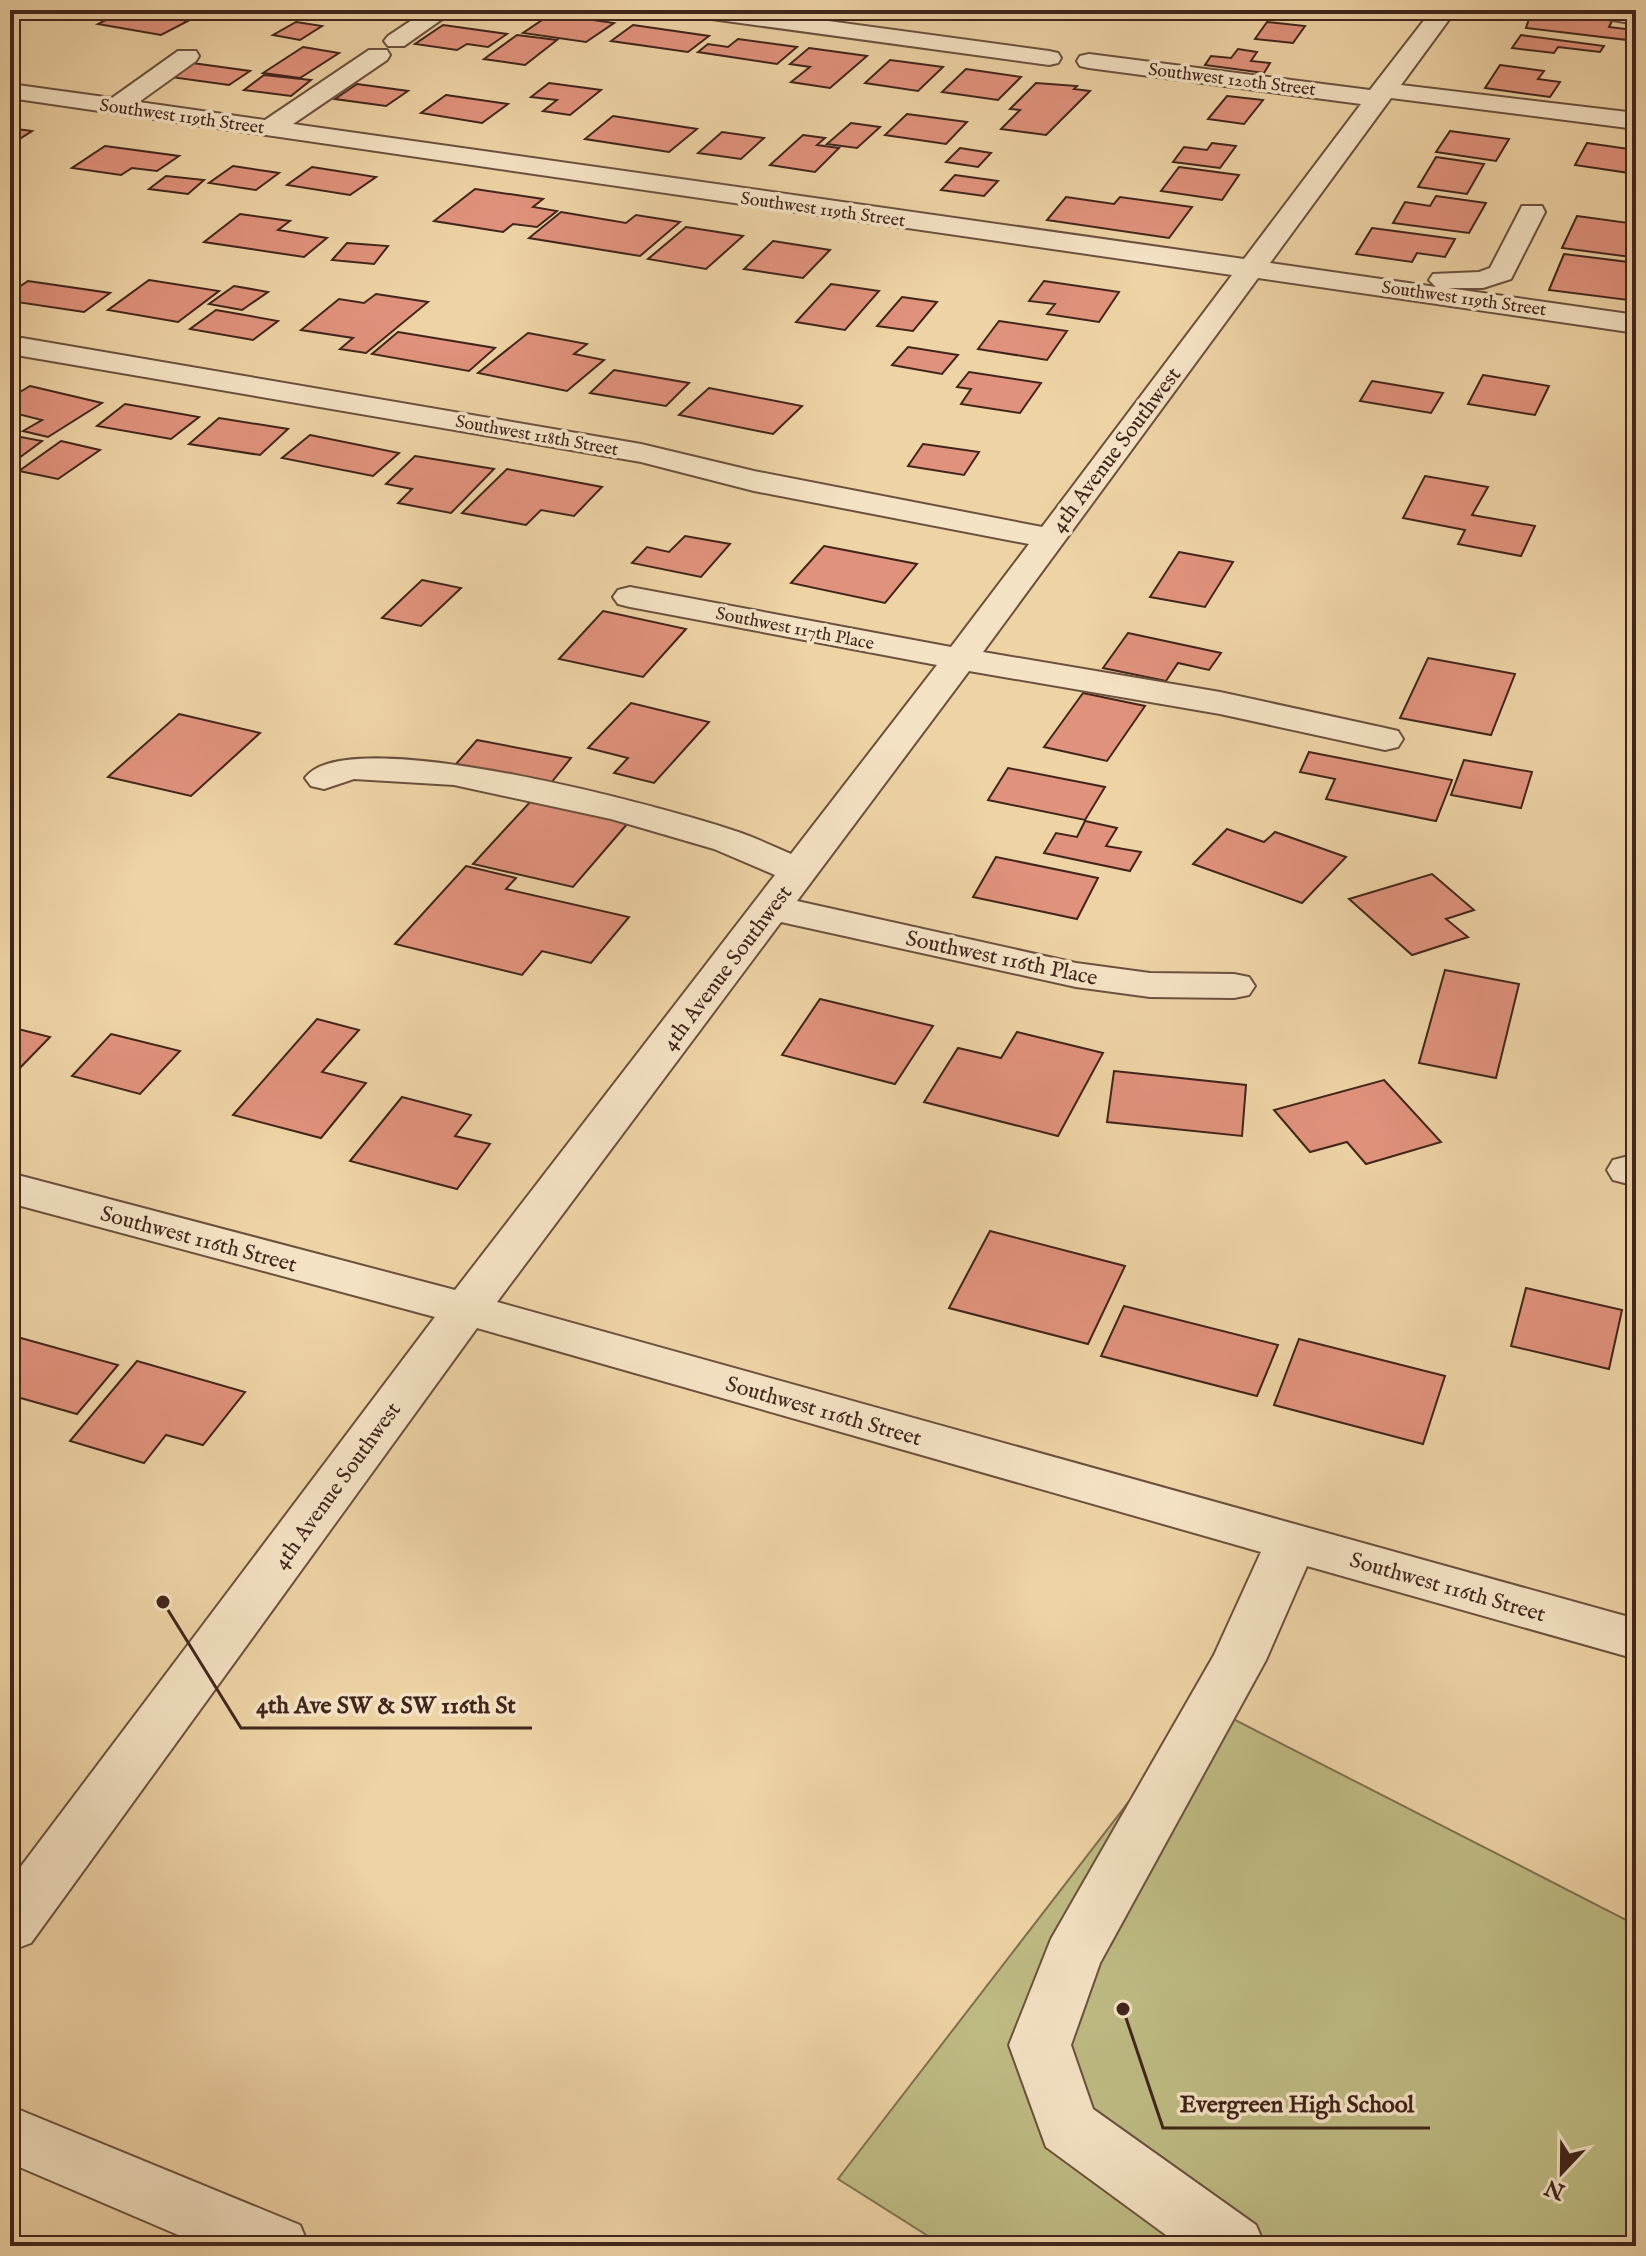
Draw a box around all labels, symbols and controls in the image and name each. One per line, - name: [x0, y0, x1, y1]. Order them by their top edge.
- street label: Southwest 120th Street: [1147, 59, 1317, 102]
- street label: Southwest 119th Street: [98, 95, 265, 140]
- street label: Southwest 119th Street: [739, 188, 906, 233]
- street label: Southwest 119th Street: [1380, 277, 1547, 322]
- street label: 4th Avenue Southwest: [1045, 362, 1188, 538]
- street label: Southwest 118th Street: [453, 411, 620, 462]
- street label: Southwest 117th Place: [714, 603, 876, 656]
- street label: 4th Avenue Southwest: [656, 880, 799, 1056]
- street label: Southwest 116th Place: [903, 925, 1100, 993]
- street label: Southwest 116th Street: [97, 1200, 300, 1280]
- street label: Southwest 116th Street: [722, 1371, 925, 1453]
- street label: 4th Avenue Southwest: [268, 1397, 408, 1575]
- street label: Southwest 116th Street: [1346, 1547, 1549, 1629]
- callout: 4th Ave SW & SW 116th St: [241, 1680, 532, 1728]
- text: 4th Ave SW & SW 116th St: [256, 1691, 516, 1722]
- callout: Evergreen High School: [1163, 2080, 1430, 2128]
- text: Evergreen High School: [1180, 2090, 1415, 2121]
- north arrow: [1522, 2132, 1602, 2212]
- text: N: [1541, 2172, 1570, 2206]

